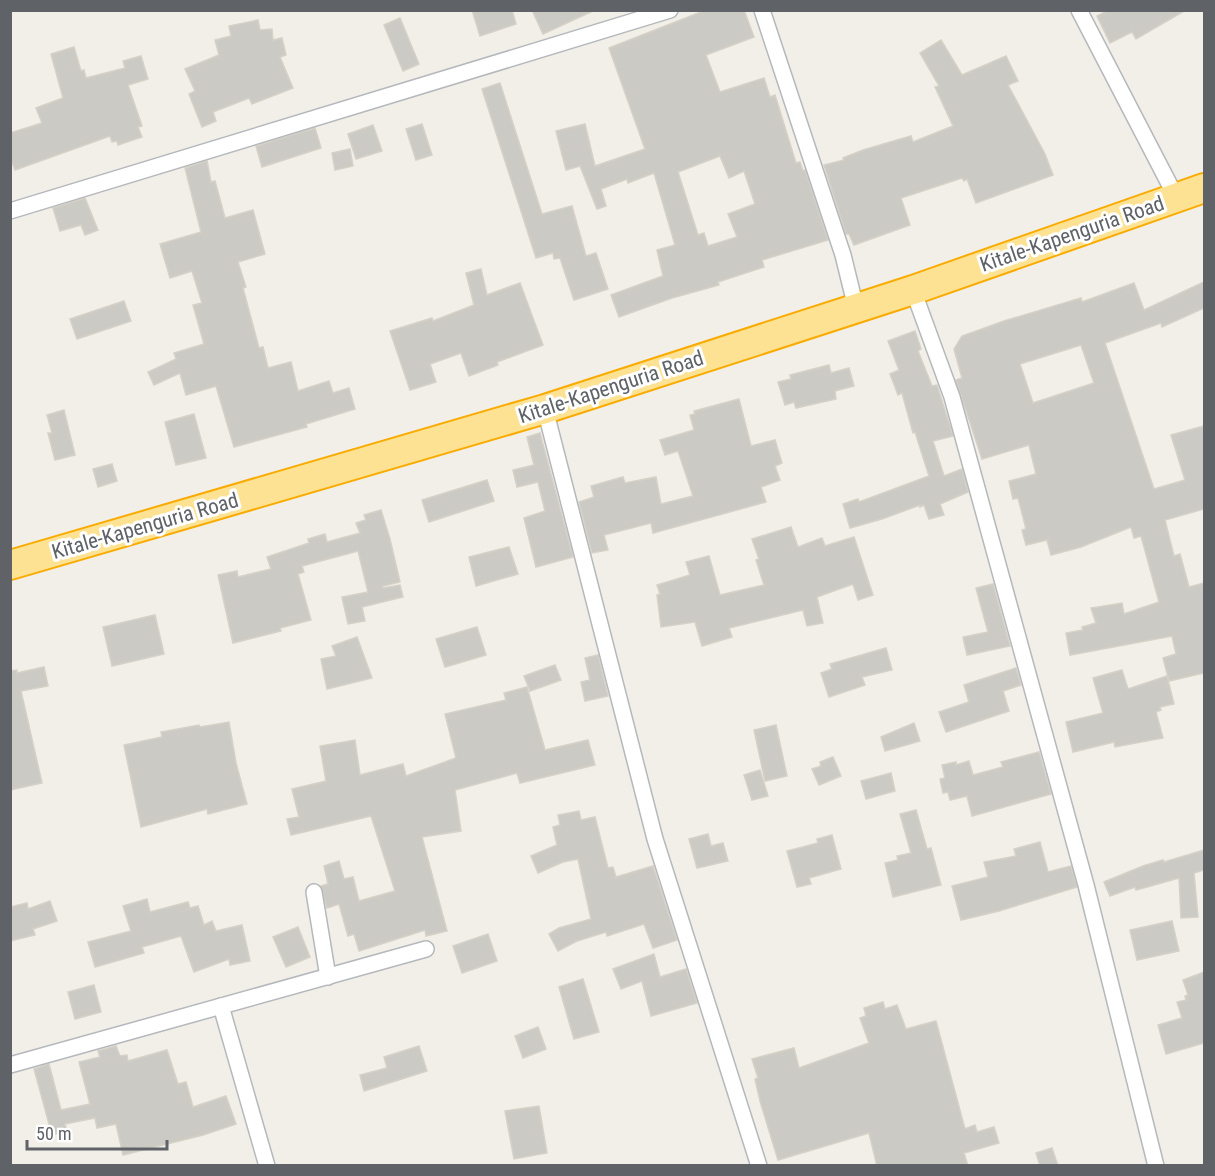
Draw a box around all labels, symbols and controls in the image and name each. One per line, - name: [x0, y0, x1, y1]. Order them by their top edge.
- street label: Kitale-Kapenguria Road: [977, 191, 1167, 277]
- street label: Kitale-Kapenguria Road: [515, 346, 707, 428]
- street label: Kitale-Kapenguria Road: [49, 488, 241, 564]
- scale bar: [27, 1113, 166, 1151]
- text: 50 m: [36, 1123, 71, 1144]

